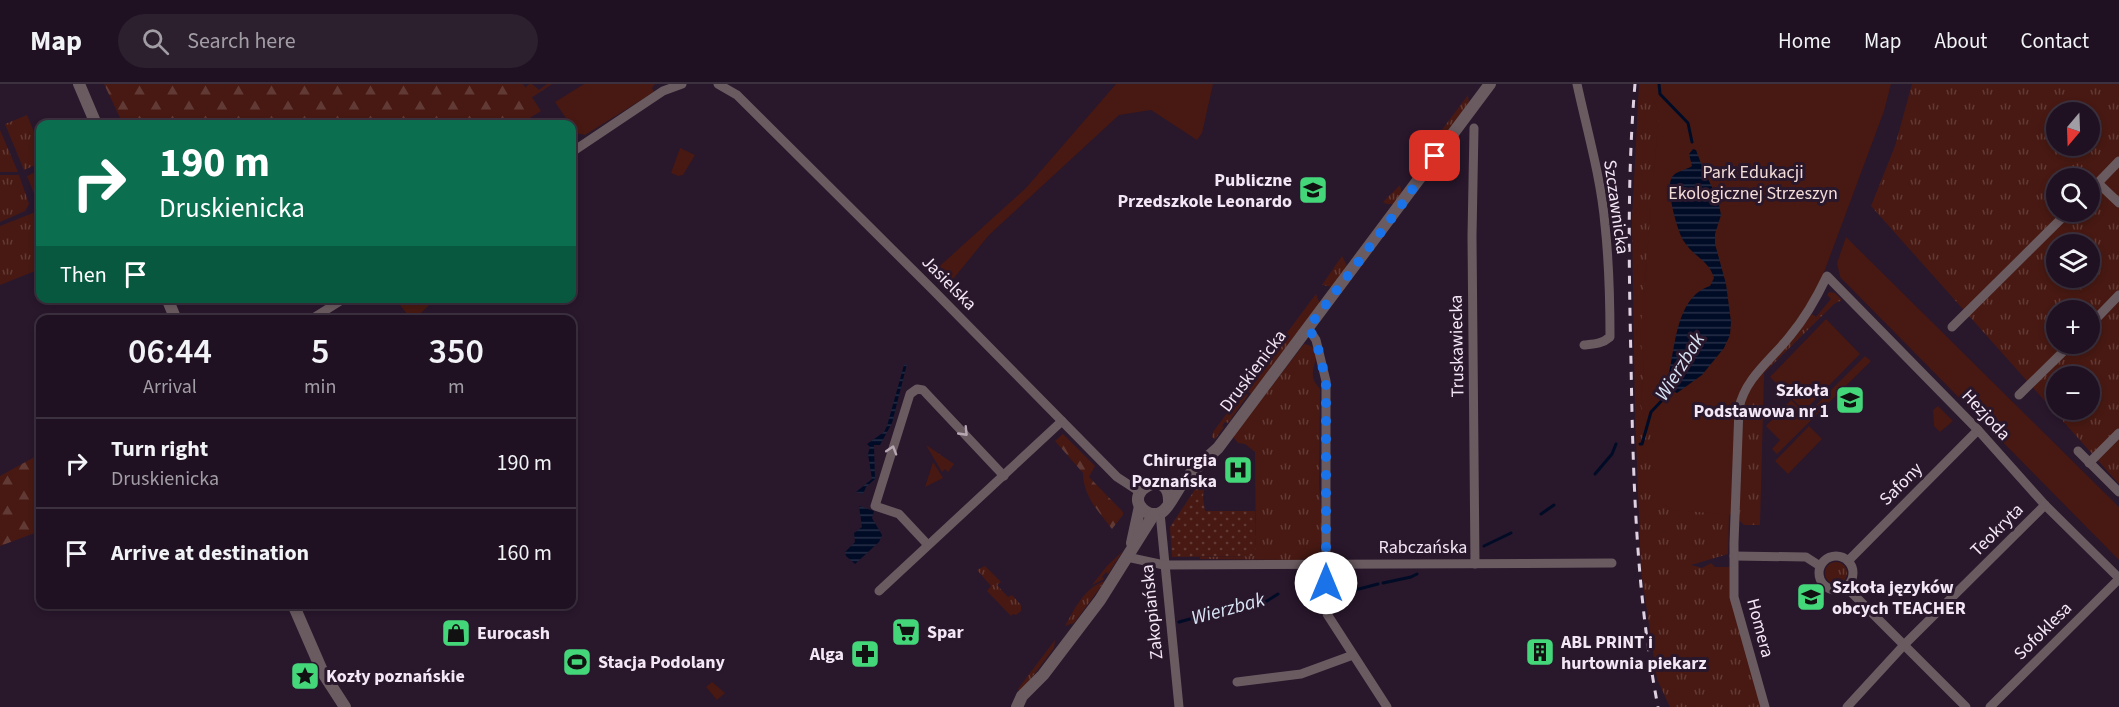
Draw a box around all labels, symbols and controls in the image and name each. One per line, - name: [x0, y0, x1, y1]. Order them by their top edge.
- search box: [118, 14, 538, 68]
- text: Map: [30, 21, 82, 61]
- icon: search: [139, 25, 172, 58]
- text: Search here: [187, 25, 296, 57]
- text: Home: [1778, 26, 1831, 56]
- text: Map: [1864, 26, 1902, 56]
- text: About: [1935, 26, 1987, 56]
- text: Contact: [2020, 26, 2089, 56]
- north arrow: [2046, 102, 2100, 156]
- map controls: [2046, 102, 2100, 420]
- pin: [1409, 130, 1460, 181]
- text: 190 m: [159, 133, 270, 193]
- icon: arrive: [1418, 139, 1451, 172]
- icon: right: [60, 144, 138, 222]
- street label: Szczawnicka: [1597, 158, 1635, 256]
- park label: Park Edukacji Ekologicznej Strzeszyn: [1668, 160, 1838, 206]
- place label: Publiczne Przedszkole Leonardo: [1117, 168, 1292, 214]
- button: search: [2046, 168, 2100, 222]
- school or university icon: Publiczne Przedszkole Leonardo: [1297, 174, 1329, 206]
- text: Druskienicka: [159, 189, 305, 228]
- button: layers: [2046, 234, 2100, 288]
- street label: Jasielska: [916, 250, 982, 316]
- icon: arrive: [119, 258, 152, 291]
- text: Then: [60, 259, 107, 291]
- street label: Truskawiecka: [1444, 295, 1470, 397]
- button: +: [2046, 300, 2100, 354]
- street label: Druskienicka: [1214, 325, 1292, 417]
- text: 06:44: [128, 326, 212, 377]
- text: 5: [311, 326, 329, 377]
- text: 350: [428, 326, 484, 377]
- water label: Wierzbak: [1648, 327, 1712, 406]
- button: −: [2046, 366, 2100, 420]
- text: Arrival: [143, 373, 197, 401]
- text: min: [304, 373, 336, 401]
- text: m: [448, 373, 464, 401]
- place label: Szkoła Podstawowa nr 1: [1694, 378, 1829, 424]
- school or university icon: Szkoła Podstawowa nr 1: [1834, 384, 1866, 416]
- street label: Hezjoda: [1956, 384, 2016, 446]
- one-way arrow: [957, 425, 968, 436]
- text: Turn right: [111, 433, 208, 465]
- one-way arrow: [885, 445, 897, 456]
- icon: right: [60, 447, 93, 480]
- text: 190 m: [497, 447, 552, 479]
- place label: Chirurgia Poznańska: [1131, 448, 1217, 494]
- hospital icon: Chirurgia Poznańska: [1222, 454, 1254, 486]
- street label: Safony: [1874, 456, 1929, 511]
- text: Druskienicka: [111, 465, 219, 493]
- street label: Teokryta: [1965, 498, 2029, 562]
- street label: Rabczańska: [1379, 535, 1467, 560]
- icon: arrive: [60, 537, 93, 570]
- text: Arrive at destination: [111, 537, 309, 569]
- text: 160 m: [497, 537, 552, 569]
- position arrow: [1294, 551, 1358, 615]
- street label: Zakopiańska: [1135, 563, 1169, 661]
- place label: Szkoła języków obcych TEACHER: [1832, 575, 1966, 621]
- school or university icon: Szkoła języków obcych TEACHER: [1795, 581, 1827, 613]
- water label: Wierzbak: [1188, 586, 1268, 632]
- street label: Homera: [1740, 596, 1780, 660]
- street label: Sofoklesa: [2008, 596, 2078, 666]
- supermarket icon: Spar: [890, 616, 922, 648]
- shop icon: Eurocash: [440, 617, 472, 649]
- place label: Spar: [927, 620, 965, 645]
- place label: Eurocash: [477, 621, 550, 646]
- place label: ABL PRINT i hurtownia piekarz: [1560, 630, 1706, 676]
- building icon: ABL PRINT i hurtownia piekarz: [1524, 636, 1556, 668]
- pharmacy icon: Alga: [849, 638, 881, 670]
- place label: Alga: [809, 642, 844, 667]
- sports icon: Stacja Podolany: [561, 646, 593, 678]
- place label: Stacja Podolany: [598, 650, 726, 675]
- place icon: Kozły poznańskie: [289, 660, 321, 692]
- place label: Kozły poznańskie: [326, 664, 465, 689]

